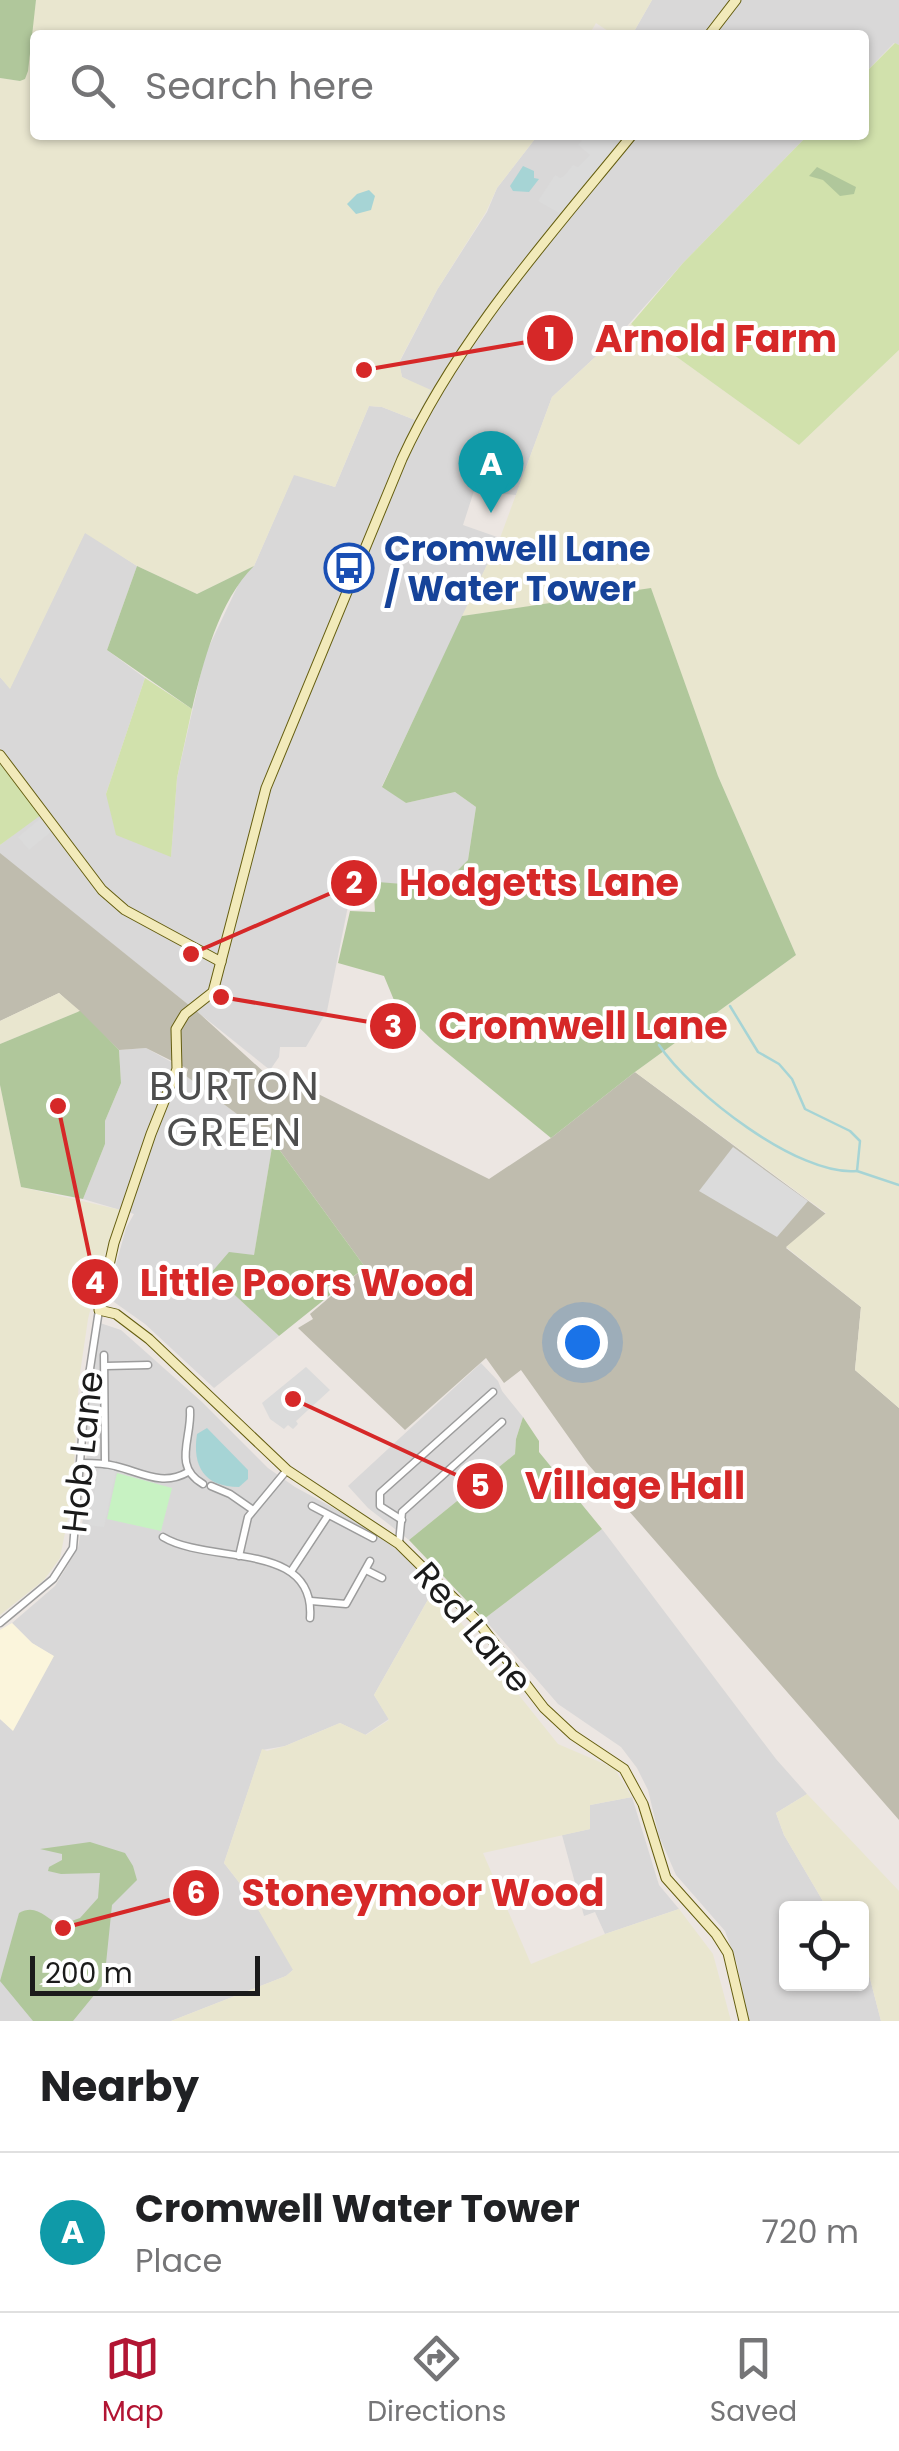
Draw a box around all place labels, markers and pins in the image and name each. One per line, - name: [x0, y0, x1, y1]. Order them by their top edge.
- callout: Arnold Farm: [525, 304, 858, 372]
- pin: A: [458, 430, 524, 513]
- place label: Cromwell Lane / Water Tower: [384, 524, 651, 613]
- bus stop icon: Cromwell Lane / Water Tower: [323, 542, 375, 594]
- callout: Hodgetts Lane: [329, 849, 699, 917]
- callout: Cromwell Lane: [368, 992, 748, 1060]
- callout: Little Poors Wood: [70, 1248, 495, 1316]
- callout: Village Hall: [455, 1452, 766, 1520]
- callout: Stoneymoor Wood: [171, 1859, 624, 1927]

